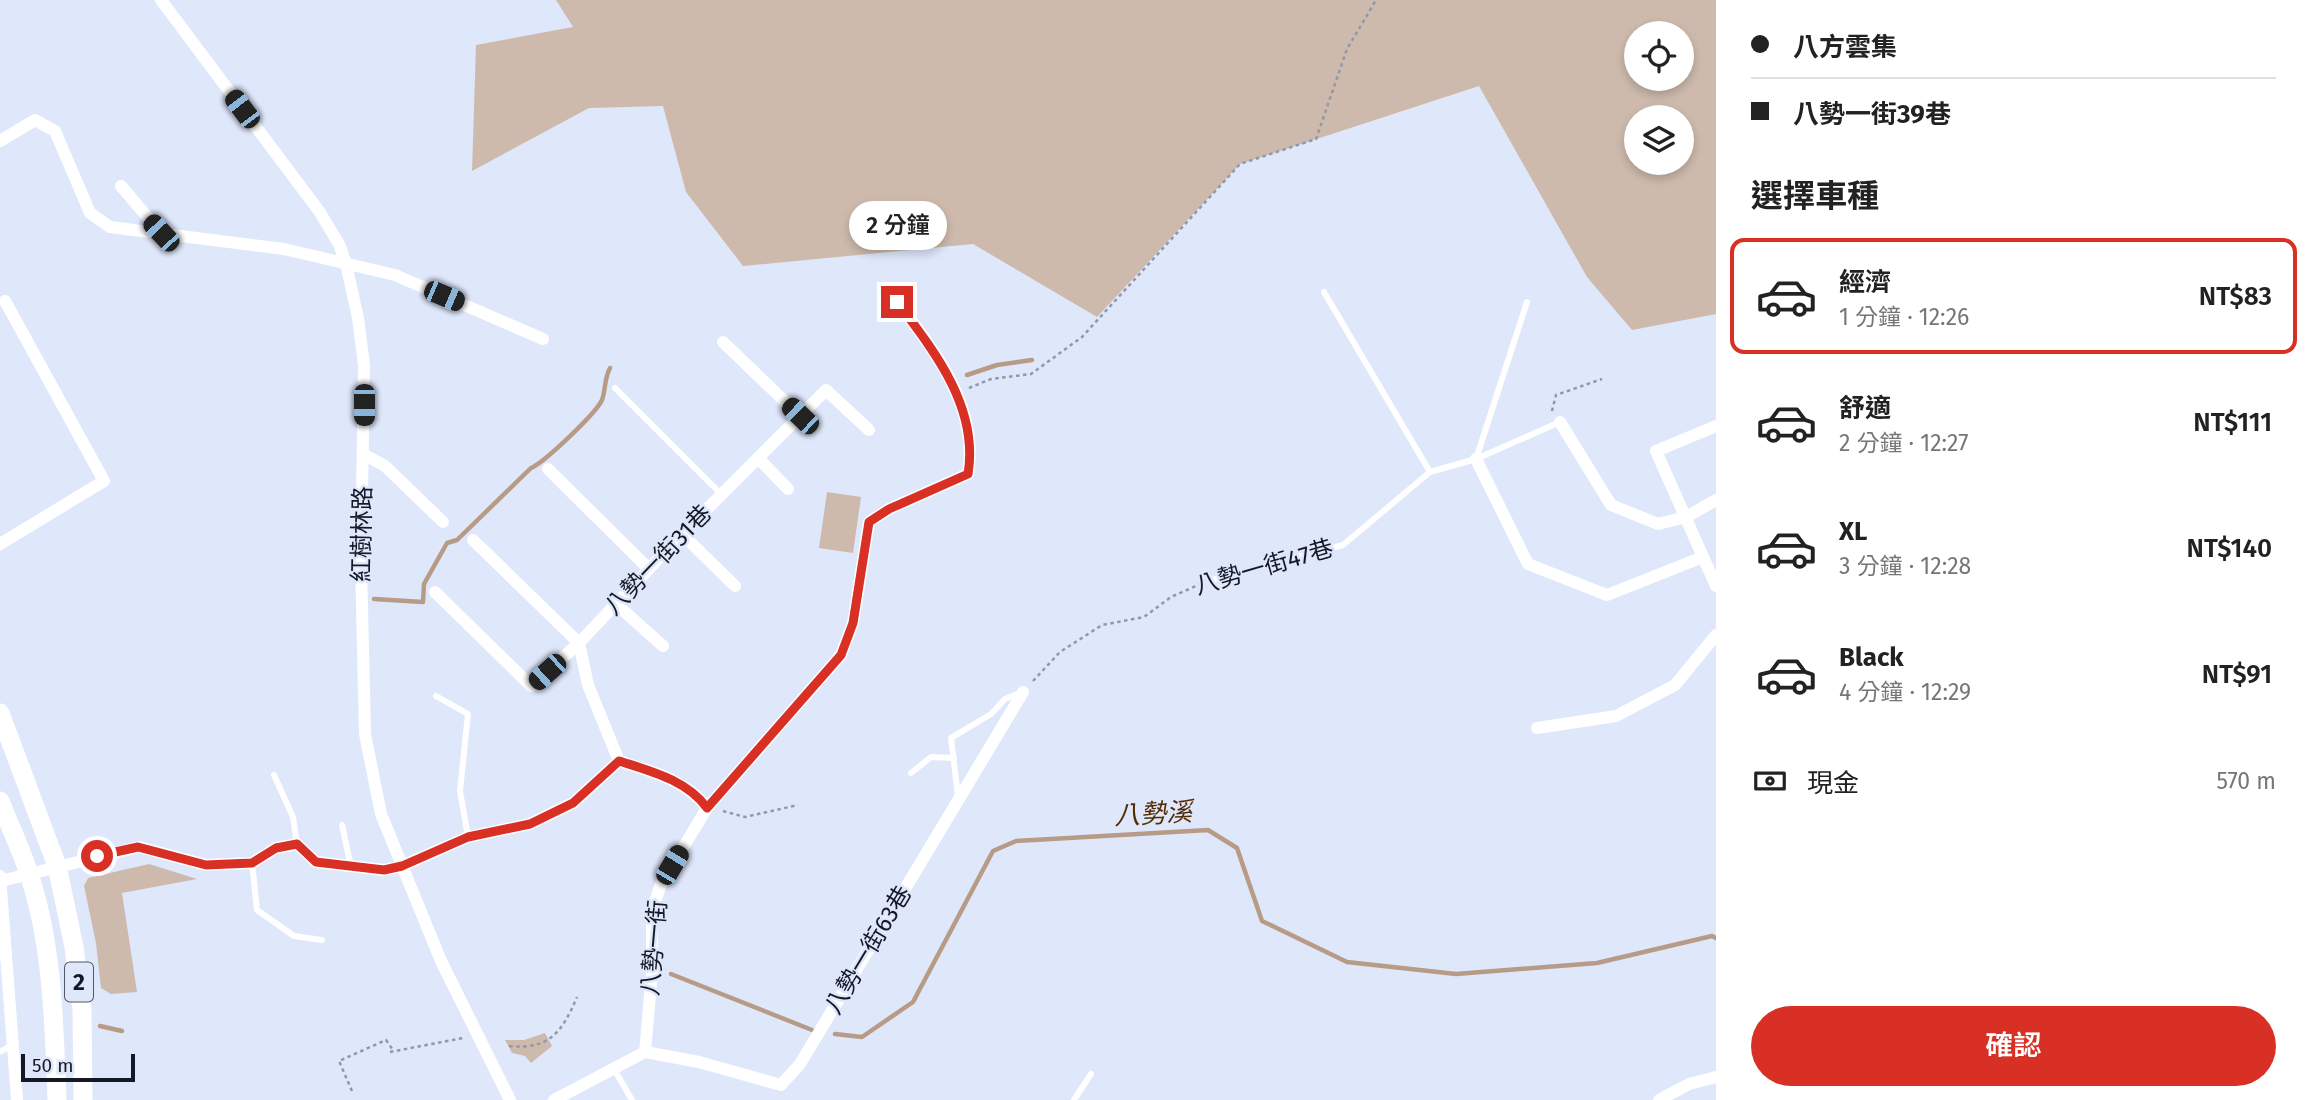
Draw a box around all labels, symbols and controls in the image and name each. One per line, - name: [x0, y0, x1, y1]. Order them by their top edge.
- map controls: [1624, 21, 1694, 175]
- button: locate: [1624, 21, 1694, 91]
- text: 八方雲集: [1793, 32, 1897, 63]
- car: [221, 86, 264, 132]
- text: 八勢一街39巷: [1793, 99, 1951, 130]
- button: layers: [1624, 105, 1694, 175]
- text: 選擇車種: [1751, 177, 1879, 215]
- callout: 2 分鐘: [848, 201, 946, 250]
- car: [139, 210, 184, 256]
- text: 2 分鐘: [866, 211, 930, 239]
- icon: car: [1755, 265, 1818, 328]
- text: 經濟: [1839, 267, 1891, 298]
- car: [421, 278, 468, 314]
- text: NT$83: [2199, 281, 2272, 312]
- route end: [881, 286, 913, 318]
- text: 1 分鐘 · 12:26: [1839, 303, 1969, 331]
- car: [354, 384, 375, 426]
- icon: car: [1755, 391, 1818, 454]
- text: 舒適: [1839, 393, 1891, 424]
- car: [778, 394, 823, 438]
- text: NT$111: [2193, 407, 2272, 438]
- text: 2 分鐘 · 12:27: [1839, 429, 1968, 457]
- street label: 紅樹林路: [347, 486, 377, 582]
- street label: 八勢一街31巷: [599, 499, 717, 621]
- text: XL: [1839, 516, 1867, 547]
- icon: car: [1755, 517, 1818, 580]
- text: NT$140: [2187, 533, 2272, 564]
- street label: 八勢一街47巷: [1191, 534, 1337, 600]
- text: 3 分鐘 · 12:28: [1839, 552, 1971, 580]
- text: Black: [1839, 642, 1904, 673]
- icon: car: [1755, 643, 1818, 706]
- car: [525, 650, 570, 694]
- text: NT$91: [2202, 659, 2272, 690]
- text: 4 分鐘 · 12:29: [1839, 678, 1971, 706]
- icon: cash: [1751, 762, 1789, 800]
- text: 570 m: [2216, 767, 2276, 795]
- text: 現金: [1807, 768, 1859, 799]
- water label: 八勢溪: [1113, 796, 1197, 832]
- route start: [81, 840, 113, 872]
- car: [653, 842, 692, 888]
- street label: 八勢一街63巷: [819, 881, 917, 1019]
- street label: 八勢一街: [636, 899, 672, 997]
- road number: 2: [65, 962, 93, 1001]
- button: 確認: [1751, 1006, 2276, 1086]
- scale bar: [21, 1051, 135, 1083]
- text: 50 m: [32, 1054, 73, 1077]

